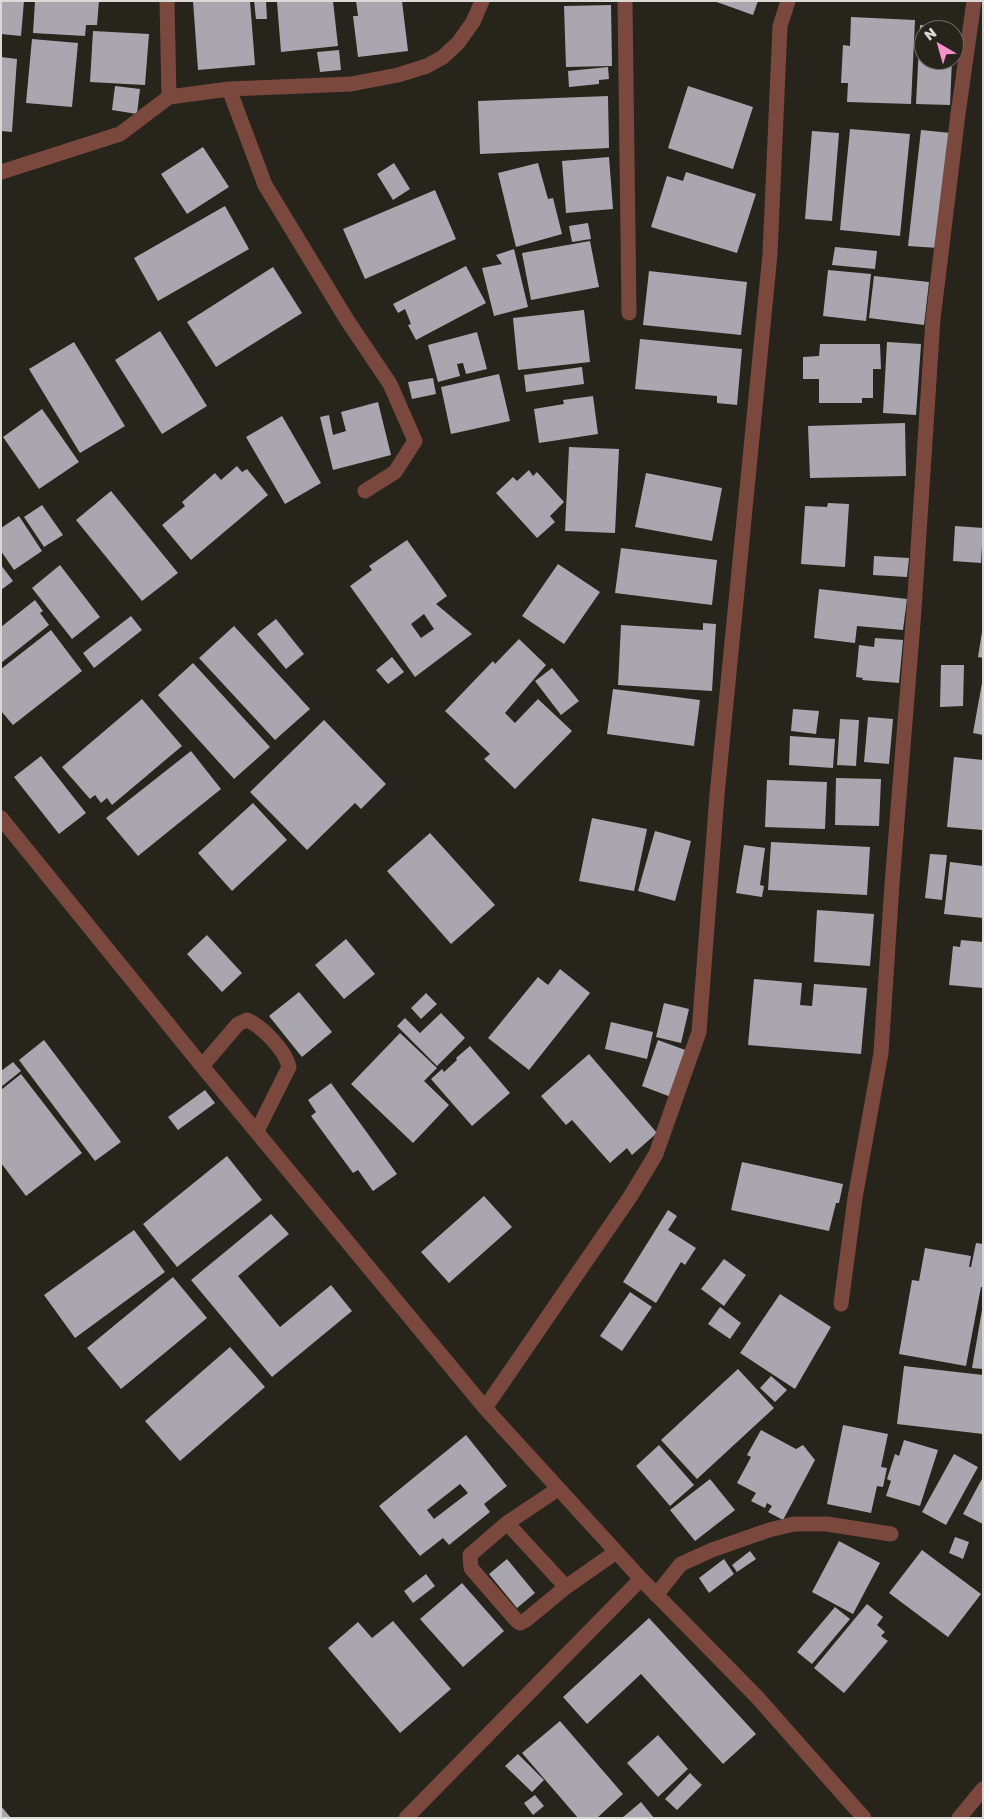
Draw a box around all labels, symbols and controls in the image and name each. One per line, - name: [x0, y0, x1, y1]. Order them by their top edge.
- north arrow: [914, 20, 964, 70]
- text: N: [921, 24, 939, 44]

